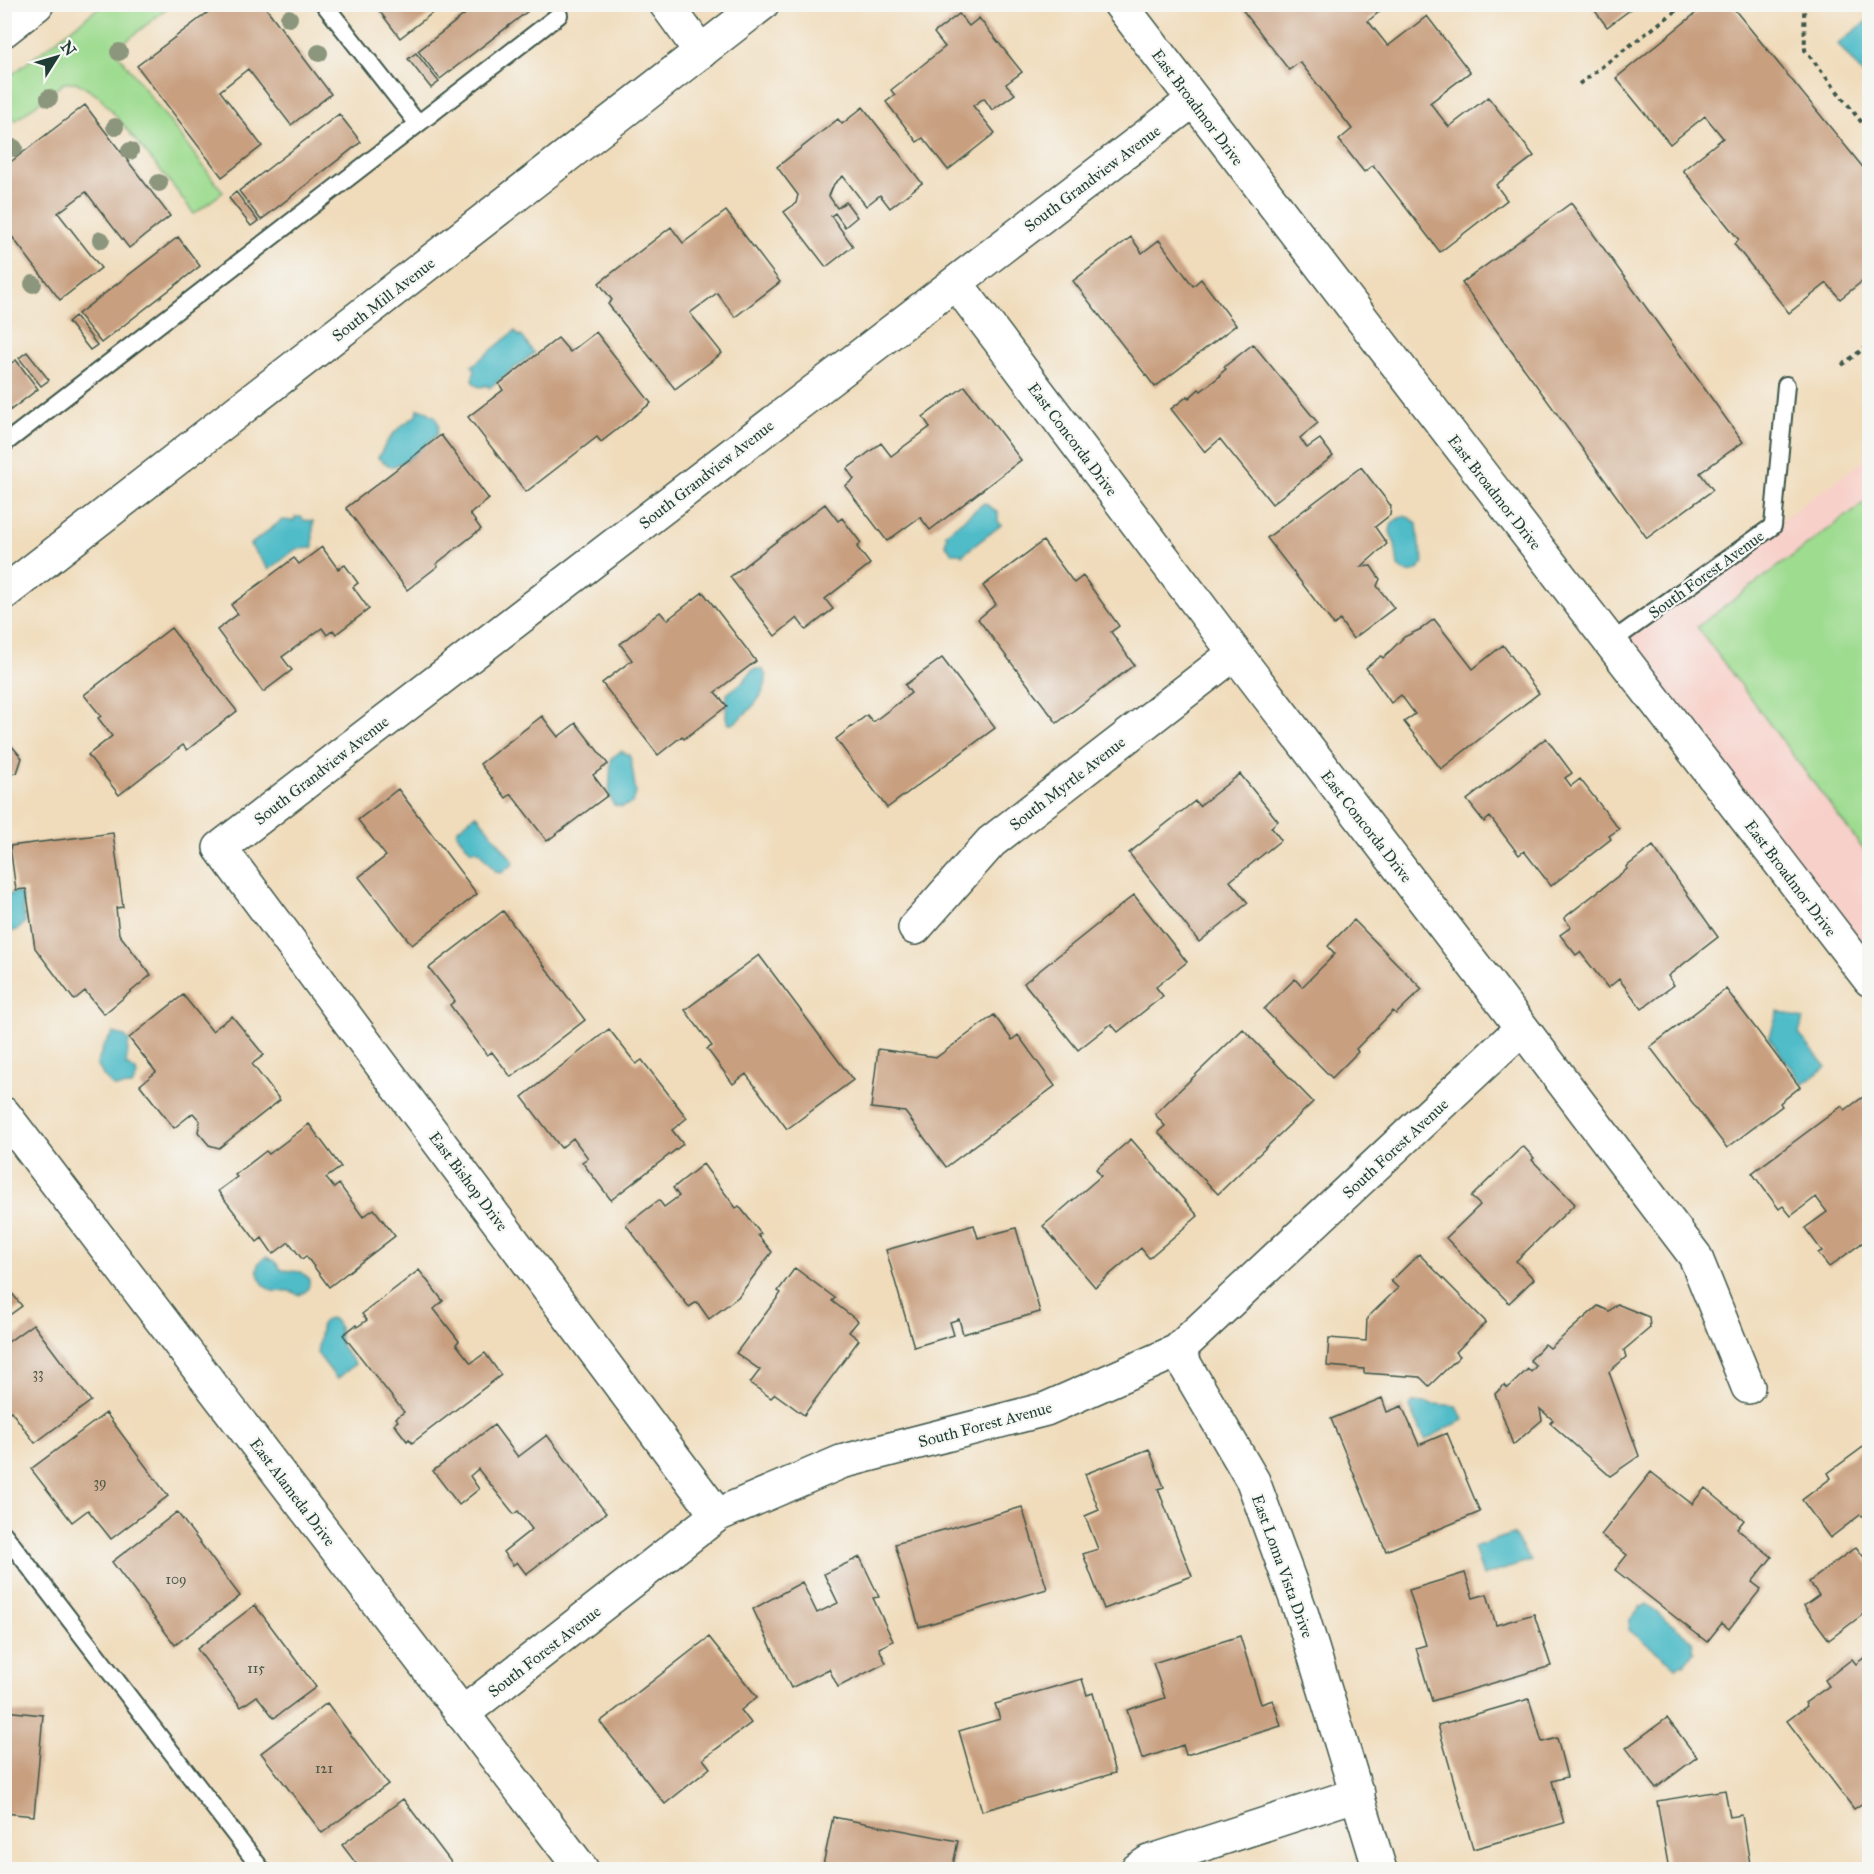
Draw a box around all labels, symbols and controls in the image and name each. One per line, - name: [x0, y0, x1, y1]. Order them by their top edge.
- north arrow: [27, 27, 87, 87]
- text: N: [57, 37, 81, 60]
- street label: East Broadmor Drive: [1148, 45, 1248, 169]
- street label: South Grandview Avenue: [1020, 121, 1164, 236]
- street label: South Mill Avenue: [328, 253, 439, 345]
- street label: East Concorda Drive: [1024, 379, 1122, 500]
- street label: South Grandview Avenue: [635, 416, 778, 533]
- street label: East Broadmor Drive: [1444, 431, 1546, 554]
- street label: South Forest Avenue: [1645, 526, 1768, 623]
- street label: South Grandview Avenue: [250, 712, 393, 829]
- street label: South Myrtle Avenue: [1006, 732, 1129, 834]
- street label: East Concorda Drive: [1317, 766, 1416, 886]
- street label: East Broadmor Drive: [1741, 816, 1841, 940]
- street label: South Forest Avenue: [1339, 1094, 1452, 1202]
- street label: East Bishop Drive: [425, 1128, 512, 1235]
- house number: 33: [32, 1365, 44, 1382]
- street label: South Forest Avenue: [916, 1397, 1054, 1451]
- street label: East Alameda Drive: [246, 1435, 340, 1550]
- house number: 39: [93, 1474, 107, 1491]
- street label: East Loma Vista Drive: [1248, 1492, 1317, 1641]
- house number: 109: [165, 1571, 187, 1588]
- street label: South Forest Avenue: [484, 1601, 605, 1701]
- house number: 115: [247, 1660, 265, 1677]
- house number: 121: [315, 1760, 333, 1777]

